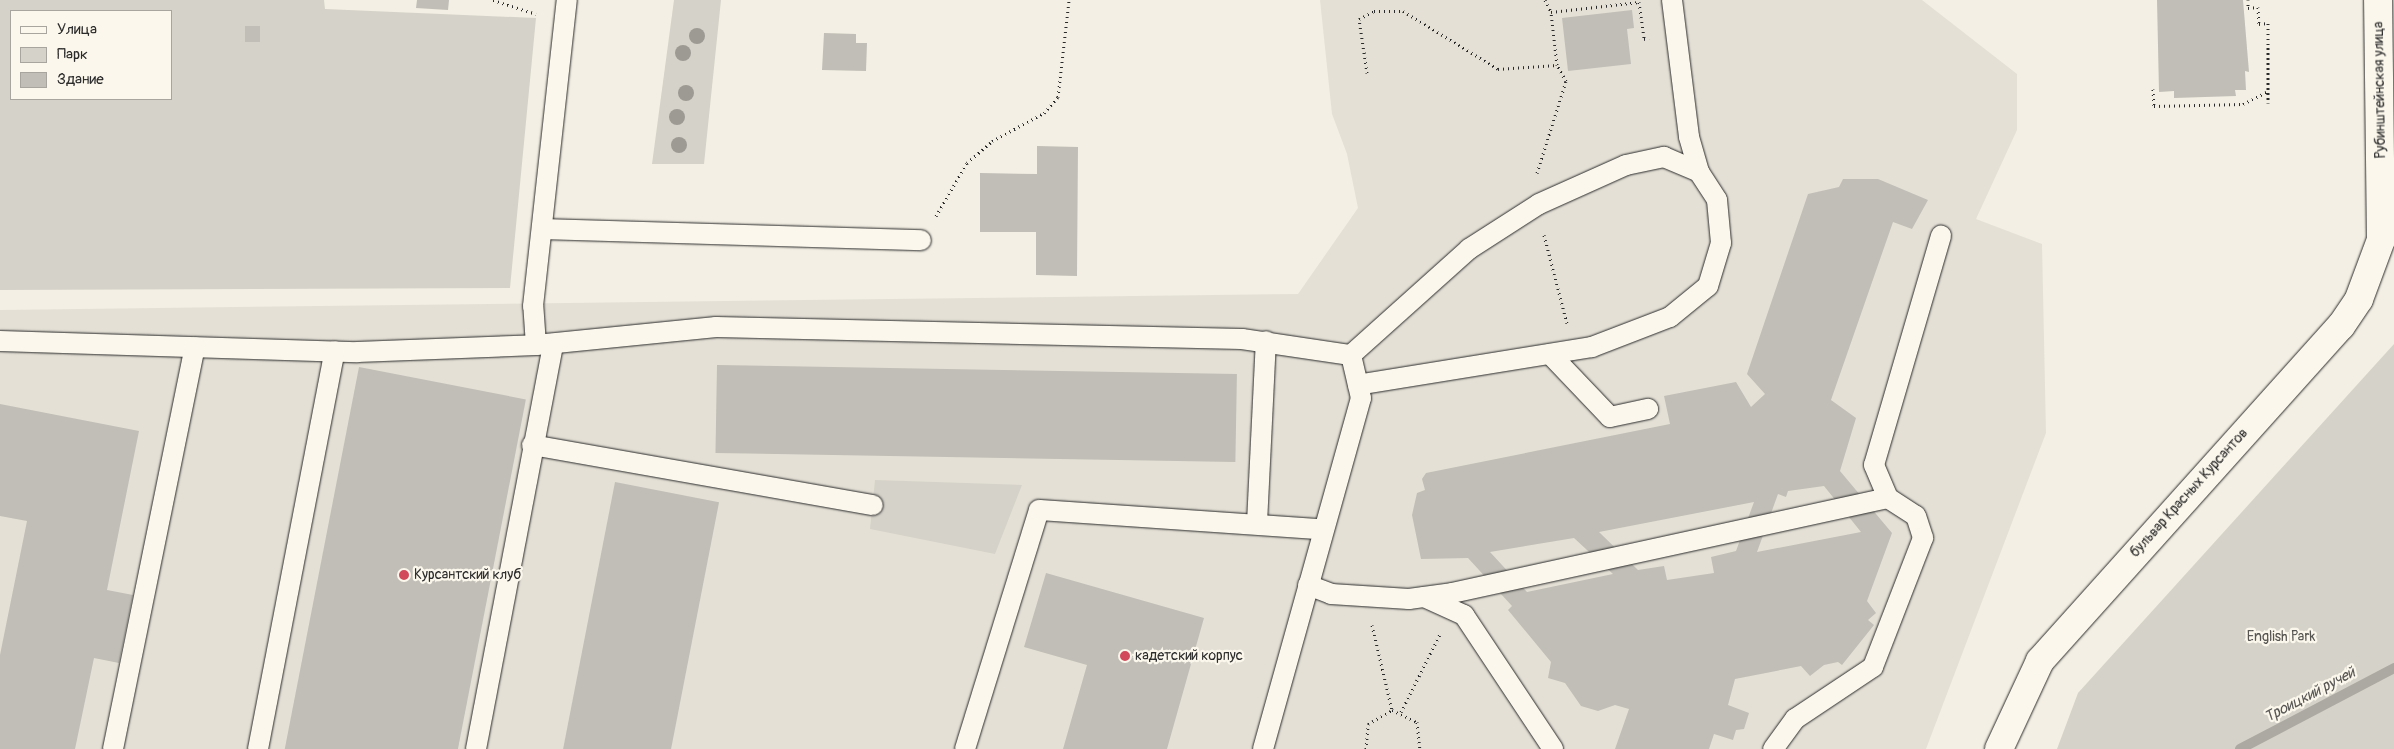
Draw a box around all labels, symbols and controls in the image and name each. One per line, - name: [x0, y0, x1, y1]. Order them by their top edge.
- legend: [10, 10, 172, 100]
- text: Улица: [57, 20, 97, 39]
- street label: Рубинштейнская улица: [2370, 21, 2390, 159]
- text: Парк: [57, 45, 88, 64]
- text: Здание: [57, 70, 104, 89]
- street label: бульвар Красных Курсантов: [2127, 425, 2251, 561]
- place label: Курсантский клуб: [414, 567, 521, 583]
- marker: Курсантский клуб: [398, 569, 410, 581]
- park label: English Park: [2247, 629, 2315, 645]
- place label: кадетский корпус: [1135, 648, 1243, 664]
- marker: кадетский корпус: [1119, 650, 1131, 662]
- water label: Троицкий ручей: [2262, 664, 2358, 726]

